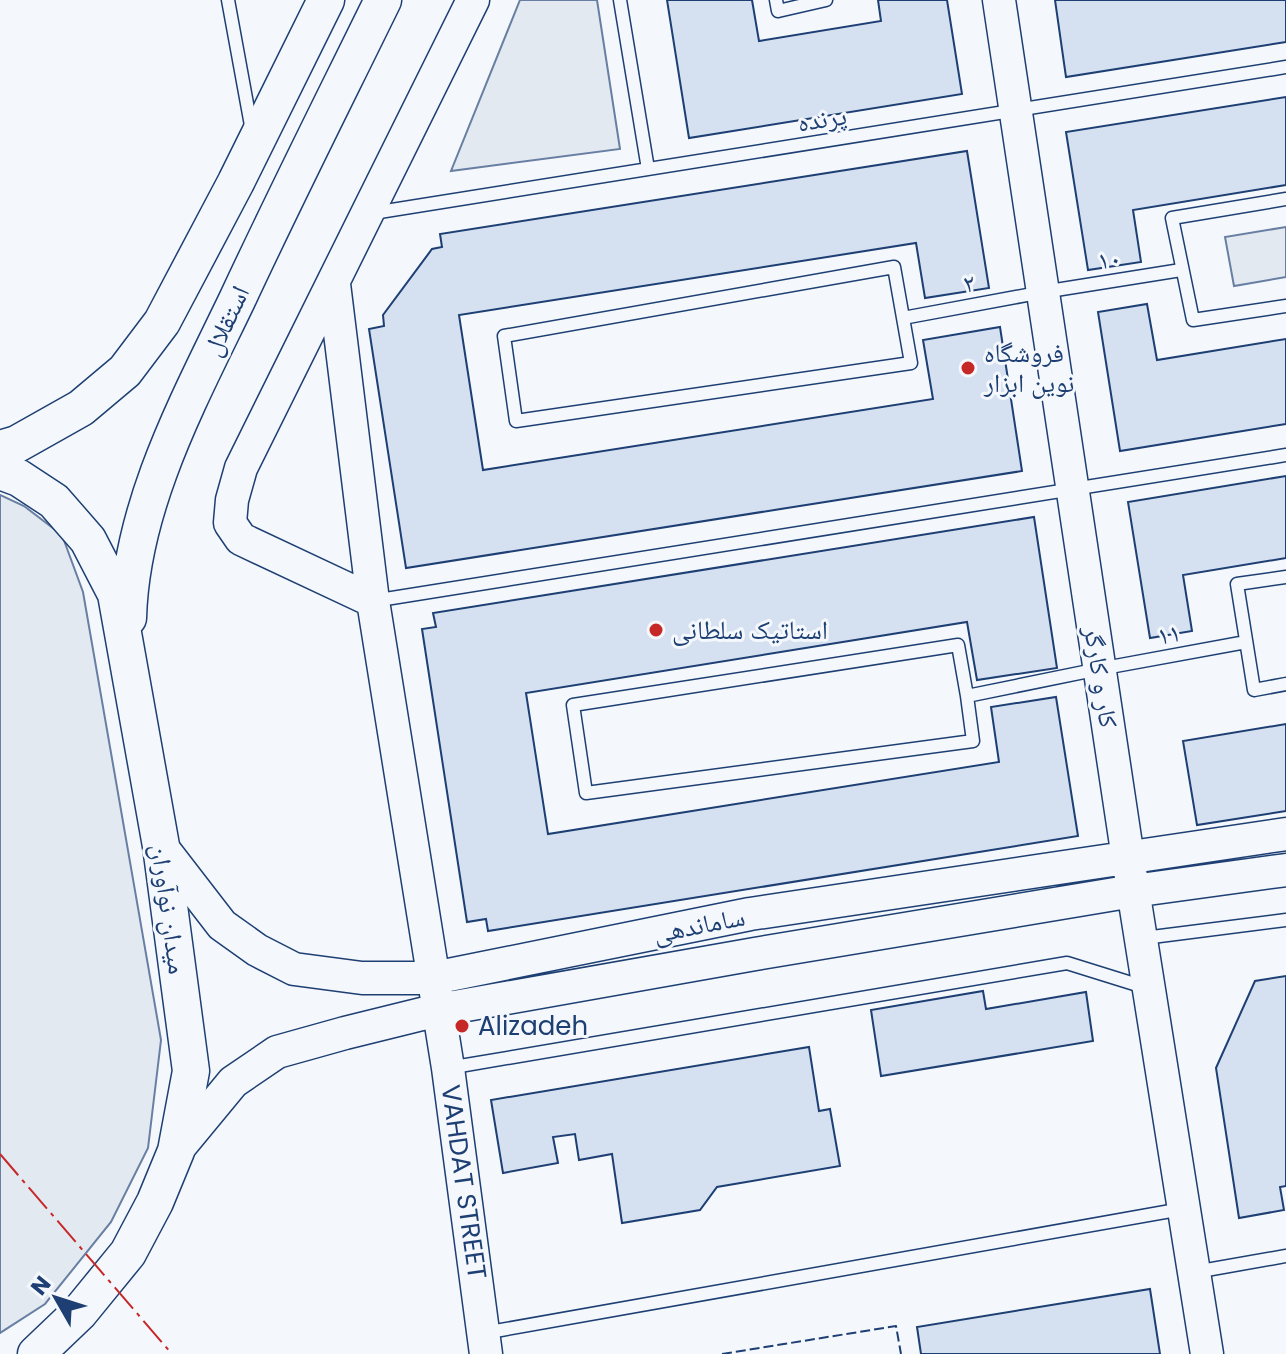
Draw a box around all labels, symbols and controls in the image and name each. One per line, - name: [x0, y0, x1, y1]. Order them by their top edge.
- street label: پرنده: [795, 97, 849, 141]
- street label: ۱۰: [1095, 239, 1123, 279]
- street label: ۲: [960, 264, 978, 302]
- street label: استقلال: [194, 280, 258, 362]
- place label: فروشگاه نوین ابزار: [983, 335, 1074, 401]
- marker: فروشگاه نوین ابزار: [959, 359, 977, 377]
- place label: استاتیک سلطانی: [672, 612, 828, 648]
- street label: ۱۱: [1154, 614, 1184, 654]
- marker: استاتیک سلطانی: [647, 621, 665, 639]
- street label: کار و کارگر: [1075, 623, 1127, 730]
- street label: میدان نوآوران: [142, 842, 196, 976]
- street label: ساماندهی: [650, 898, 748, 952]
- place label: Alizadeh: [478, 1008, 588, 1044]
- marker: Alizadeh: [453, 1017, 471, 1035]
- street label: VAHDAT STREET: [433, 1083, 495, 1281]
- north arrow: [16, 1258, 96, 1338]
- text: N: [24, 1270, 58, 1302]

